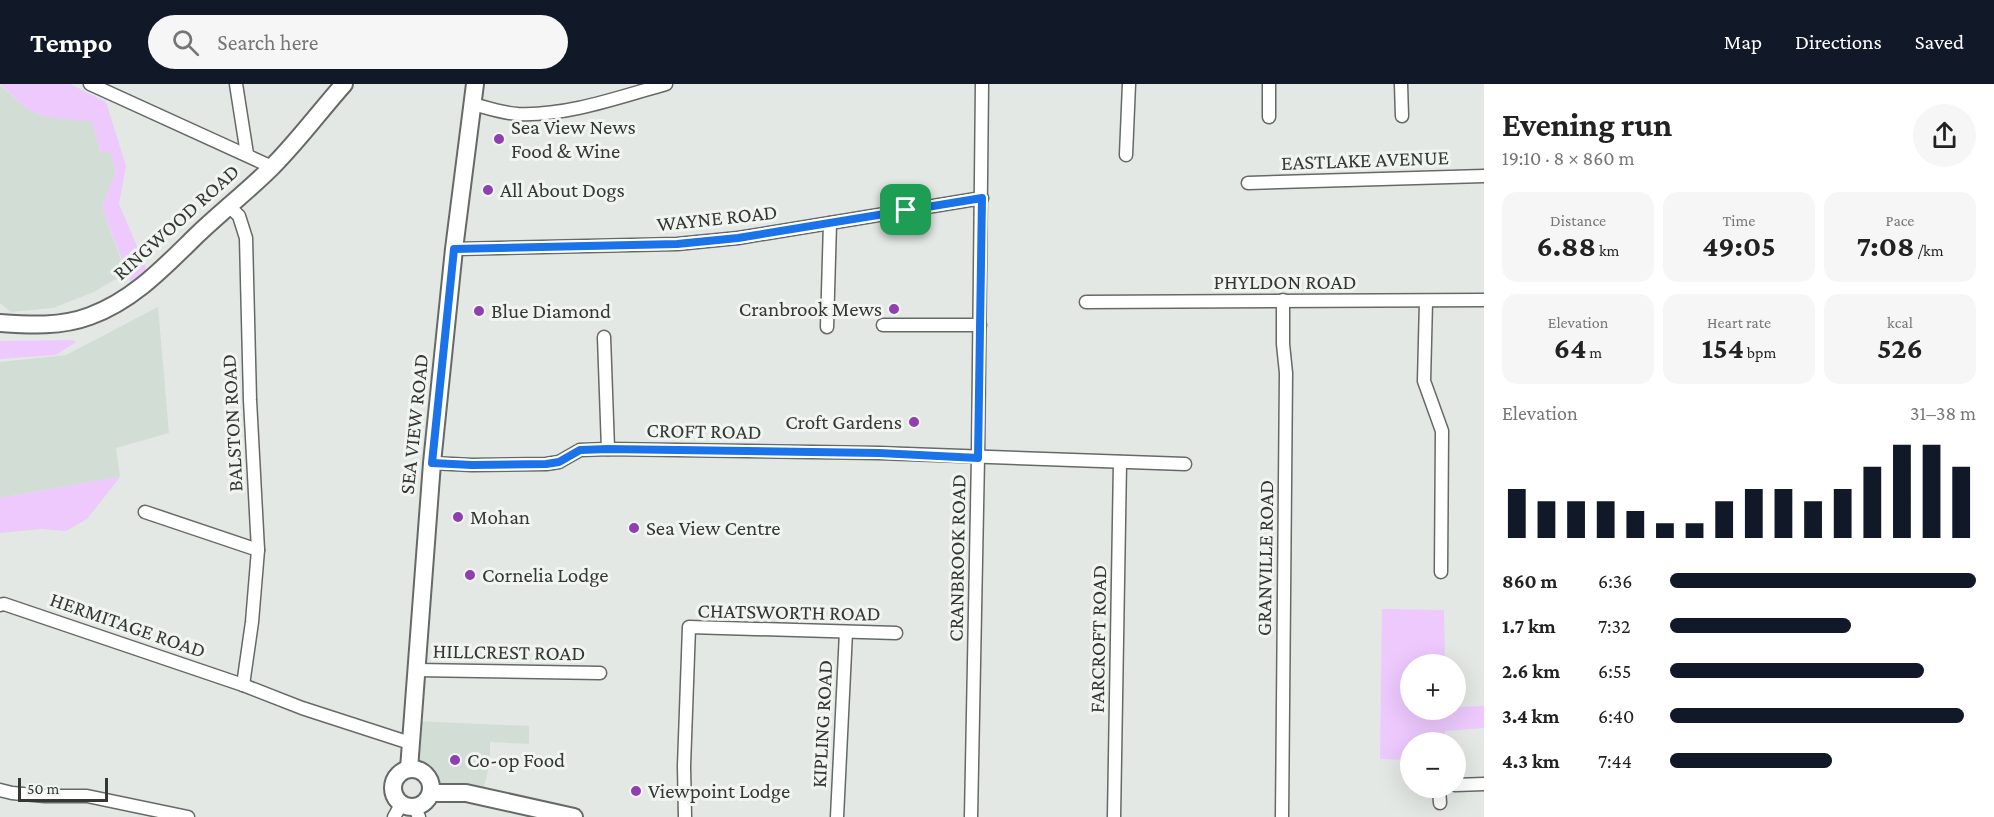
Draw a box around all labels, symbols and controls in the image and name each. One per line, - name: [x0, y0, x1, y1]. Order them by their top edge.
- search box: [148, 15, 568, 69]
- icon: search: [169, 26, 202, 59]
- text: Tempo: [30, 27, 112, 58]
- text: Search here: [217, 30, 318, 55]
- text: Map: [1724, 30, 1762, 54]
- text: Directions: [1795, 30, 1882, 54]
- text: Saved: [1915, 30, 1964, 54]
- button: share: [1913, 104, 1976, 167]
- text: Evening run: [1502, 106, 1672, 143]
- place label: Sea View News Food & Wine: [511, 115, 636, 163]
- marker: Sea View News Food & Wine: [492, 132, 506, 146]
- street label: EASTLAKE AVENUE: [1281, 145, 1449, 175]
- text: 19:10 · 8 × 860 m: [1502, 147, 1634, 169]
- street label: RINGWOOD ROAD: [108, 159, 244, 285]
- place label: All About Dogs: [500, 178, 625, 202]
- marker: All About Dogs: [481, 183, 495, 197]
- pin: [880, 184, 931, 235]
- icon: arrive: [889, 193, 922, 226]
- street label: WAYNE ROAD: [655, 200, 779, 236]
- text: Distance: [1550, 212, 1606, 229]
- text: Time: [1723, 212, 1755, 229]
- text: Pace: [1886, 212, 1914, 229]
- text: 6.88: [1537, 229, 1596, 262]
- text: 49:05: [1702, 229, 1776, 262]
- text: 7:08: [1856, 229, 1914, 262]
- text: km: [1596, 242, 1619, 259]
- text: /km: [1914, 242, 1944, 259]
- street label: PHYLDON ROAD: [1213, 270, 1357, 294]
- place label: Cranbrook Mews: [739, 297, 882, 321]
- place label: Blue Diamond: [491, 299, 611, 323]
- marker: Cranbrook Mews: [887, 302, 901, 316]
- marker: Blue Diamond: [472, 304, 486, 318]
- text: Elevation: [1548, 314, 1608, 331]
- text: Heart rate: [1707, 314, 1771, 331]
- text: kcal: [1887, 314, 1913, 331]
- text: 64: [1554, 331, 1586, 364]
- text: 154: [1702, 331, 1744, 364]
- text: 526: [1877, 331, 1923, 364]
- text: m: [1586, 344, 1602, 361]
- text: bpm: [1744, 344, 1776, 361]
- street label: SEA VIEW ROAD: [395, 353, 433, 495]
- street label: BALSTON ROAD: [216, 354, 248, 492]
- text: Elevation: [1502, 402, 1578, 424]
- text: 31–38 m: [1910, 402, 1976, 424]
- place label: Croft Gardens: [785, 410, 902, 434]
- marker: Croft Gardens: [907, 415, 921, 429]
- street label: CROFT ROAD: [646, 418, 762, 444]
- street label: CRANBROOK ROAD: [944, 474, 970, 642]
- street label: GRANVILLE ROAD: [1252, 480, 1278, 636]
- place label: Mohan: [470, 505, 530, 529]
- marker: Mohan: [451, 510, 465, 524]
- place label: Sea View Centre: [646, 516, 780, 540]
- marker: Sea View Centre: [627, 521, 641, 535]
- place label: Cornelia Lodge: [482, 563, 609, 587]
- street label: FARCROFT ROAD: [1085, 565, 1111, 713]
- marker: Cornelia Lodge: [463, 568, 477, 582]
- text: 860 m: [1502, 570, 1558, 592]
- text: 6:36: [1598, 570, 1632, 592]
- street label: HERMITAGE ROAD: [47, 587, 209, 663]
- street label: CHATSWORTH ROAD: [697, 598, 881, 626]
- text: 1.7 km: [1502, 615, 1556, 637]
- text: 7:32: [1598, 615, 1630, 637]
- street label: HILLCREST ROAD: [432, 639, 586, 665]
- map controls: [1400, 654, 1466, 798]
- button: +: [1400, 654, 1466, 720]
- street label: KIPLING ROAD: [807, 659, 837, 789]
- text: 2.6 km: [1502, 660, 1560, 682]
- text: 6:55: [1598, 660, 1631, 682]
- text: 3.4 km: [1502, 705, 1559, 727]
- text: 6:40: [1598, 705, 1634, 727]
- button: −: [1400, 732, 1466, 798]
- place label: Co-op Food: [467, 748, 565, 772]
- text: 4.3 km: [1502, 750, 1560, 772]
- text: 7:44: [1598, 750, 1632, 772]
- marker: Co-op Food: [448, 753, 462, 767]
- scale bar: [18, 775, 108, 802]
- place label: Viewpoint Lodge: [648, 779, 790, 803]
- text: 50 m: [27, 780, 59, 797]
- marker: Viewpoint Lodge: [629, 784, 643, 798]

